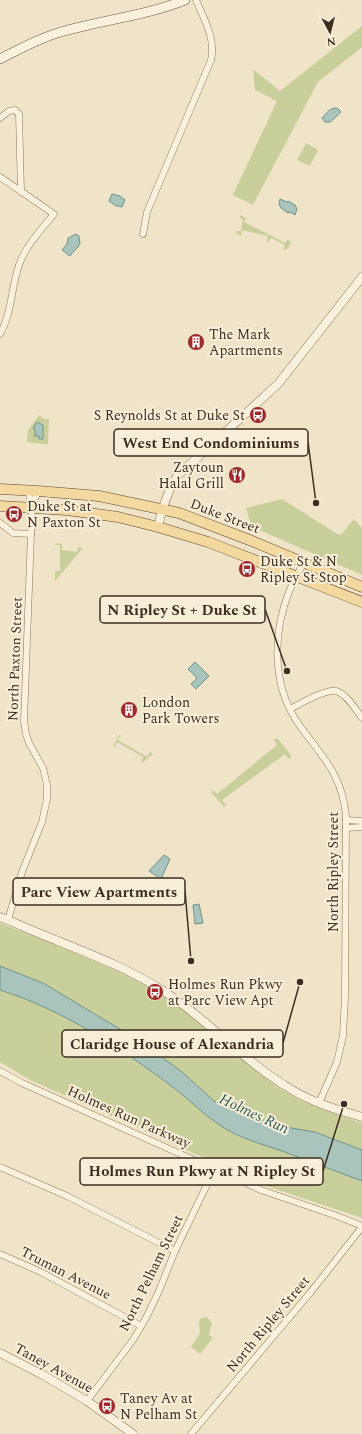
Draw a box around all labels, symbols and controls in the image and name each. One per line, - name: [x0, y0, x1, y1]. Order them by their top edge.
- north arrow: [310, 12, 350, 52]
- text: N: [326, 32, 337, 50]
- place label: The Mark Apartments: [209, 324, 283, 361]
- building icon: The Mark Apartments: [186, 332, 206, 352]
- place label: S Reynolds St at Duke St: [94, 405, 245, 426]
- bus stop icon: S Reynolds St at Duke St: [248, 405, 268, 425]
- callout: West End Condominiums: [114, 429, 308, 456]
- text: West End Condominiums: [122, 432, 300, 455]
- place label: Zaytoun Halal Grill: [158, 457, 224, 494]
- restaurant icon: Zaytoun Halal Grill: [227, 465, 247, 485]
- street label: Duke Street: [187, 493, 263, 539]
- place label: Duke St at N Paxton St: [27, 496, 101, 533]
- bus stop icon: Duke St at N Paxton St: [4, 504, 24, 524]
- place label: Duke St & N Ripley St Stop: [260, 551, 347, 588]
- bus stop icon: Duke St & N Ripley St Stop: [237, 559, 257, 579]
- callout: N Ripley St + Duke St: [100, 596, 265, 623]
- street label: North Paxton Street: [2, 597, 28, 721]
- text: N Ripley St + Duke St: [107, 599, 257, 622]
- place label: London Park Towers: [142, 692, 220, 729]
- building icon: London Park Towers: [119, 700, 139, 720]
- street label: North Ripley Street: [323, 812, 344, 932]
- callout: Parc View Apartments: [13, 878, 185, 905]
- text: Parc View Apartments: [21, 881, 177, 904]
- place label: Holmes Run Pkwy at Parc View Apt: [168, 974, 283, 1011]
- bus stop icon: Holmes Run Pkwy at Parc View Apt: [145, 982, 165, 1002]
- callout: Claridge House of Alexandria: [62, 1030, 283, 1057]
- text: Claridge House of Alexandria: [70, 1033, 274, 1056]
- street label: Holmes Run Parkway: [64, 1080, 195, 1154]
- water label: Holmes Run: [215, 1088, 293, 1140]
- callout: Holmes Run Pkwy at N Ripley St: [80, 1158, 323, 1185]
- text: Holmes Run Pkwy at N Ripley St: [89, 1160, 316, 1183]
- street label: North Pelham Street: [114, 1211, 188, 1335]
- street label: Truman Avenue: [17, 1241, 115, 1305]
- street label: North Ripley Street: [221, 1271, 315, 1377]
- street label: Taney Avenue: [11, 1338, 97, 1398]
- place label: Taney Av at N Pelham St: [120, 1388, 197, 1425]
- bus stop icon: Taney Av at N Pelham St: [97, 1396, 117, 1416]

